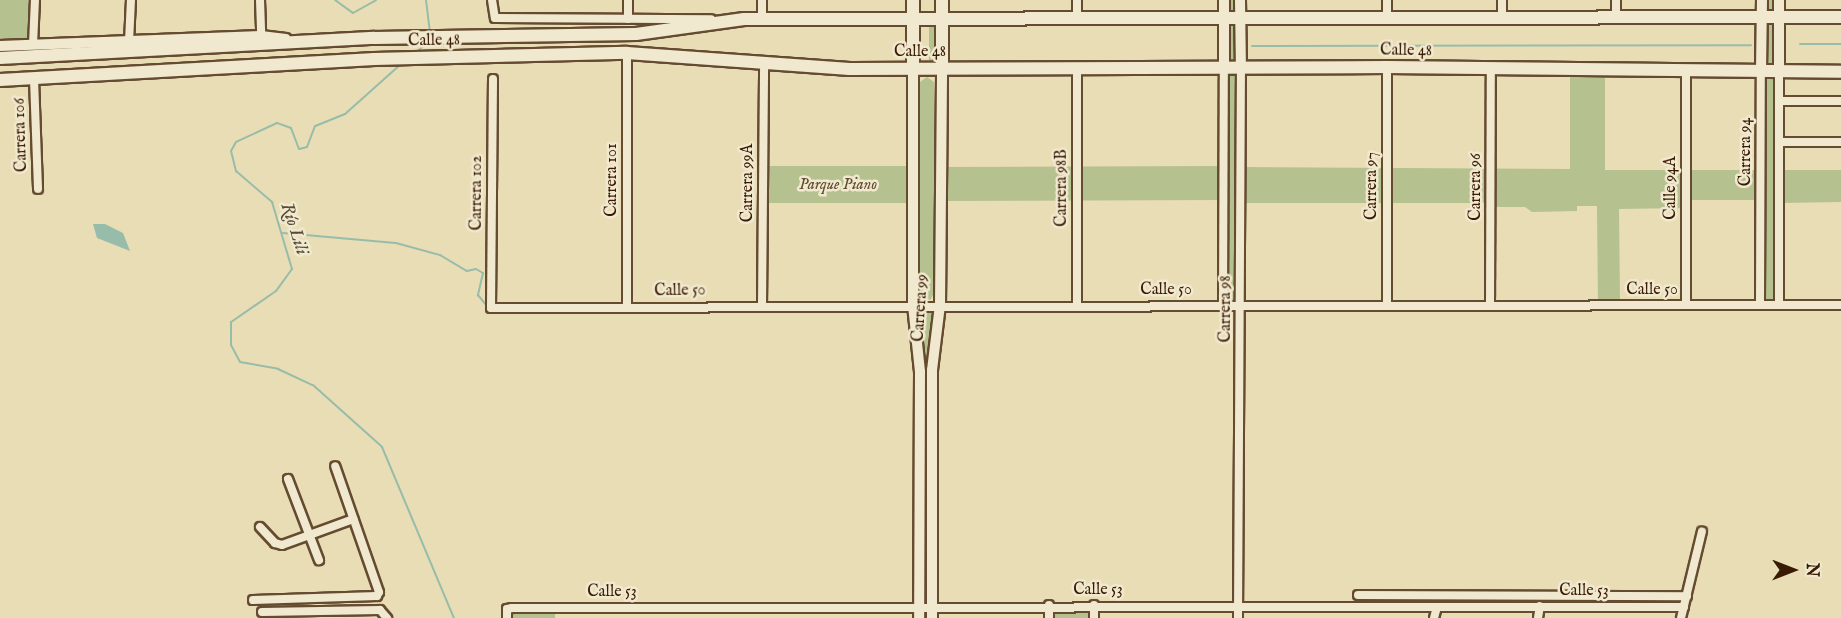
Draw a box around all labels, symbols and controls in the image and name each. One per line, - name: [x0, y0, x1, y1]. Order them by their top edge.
- street label: Calle 48: [408, 31, 460, 51]
- street label: Calle 48: [1380, 41, 1432, 61]
- street label: Calle 48: [894, 42, 946, 62]
- street label: Carrera 106: [10, 98, 32, 172]
- street label: Carrera 94: [1736, 118, 1756, 186]
- street label: Carrera 101: [602, 143, 622, 217]
- street label: Carrera 99A: [738, 144, 758, 222]
- street label: Carrera 98B: [1052, 149, 1072, 227]
- street label: Carrera 97: [1362, 152, 1382, 220]
- street label: Carrera 96: [1466, 153, 1486, 221]
- street label: Carrera 102: [467, 156, 487, 230]
- street label: Calle 94A: [1661, 156, 1681, 220]
- park label: Parque Piano: [799, 175, 877, 195]
- water label: Río Lili: [274, 200, 312, 258]
- street label: Carrera 99: [909, 274, 933, 342]
- street label: Carrera 98: [1216, 276, 1236, 342]
- street label: Calle 50: [1140, 280, 1192, 300]
- street label: Calle 50: [1626, 280, 1678, 300]
- street label: Calle 50: [654, 281, 706, 301]
- north arrow: [1763, 540, 1823, 600]
- text: N: [1801, 563, 1821, 577]
- street label: Calle 53: [1073, 580, 1123, 600]
- street label: Calle 53: [1559, 581, 1609, 601]
- street label: Calle 53: [587, 582, 637, 602]

